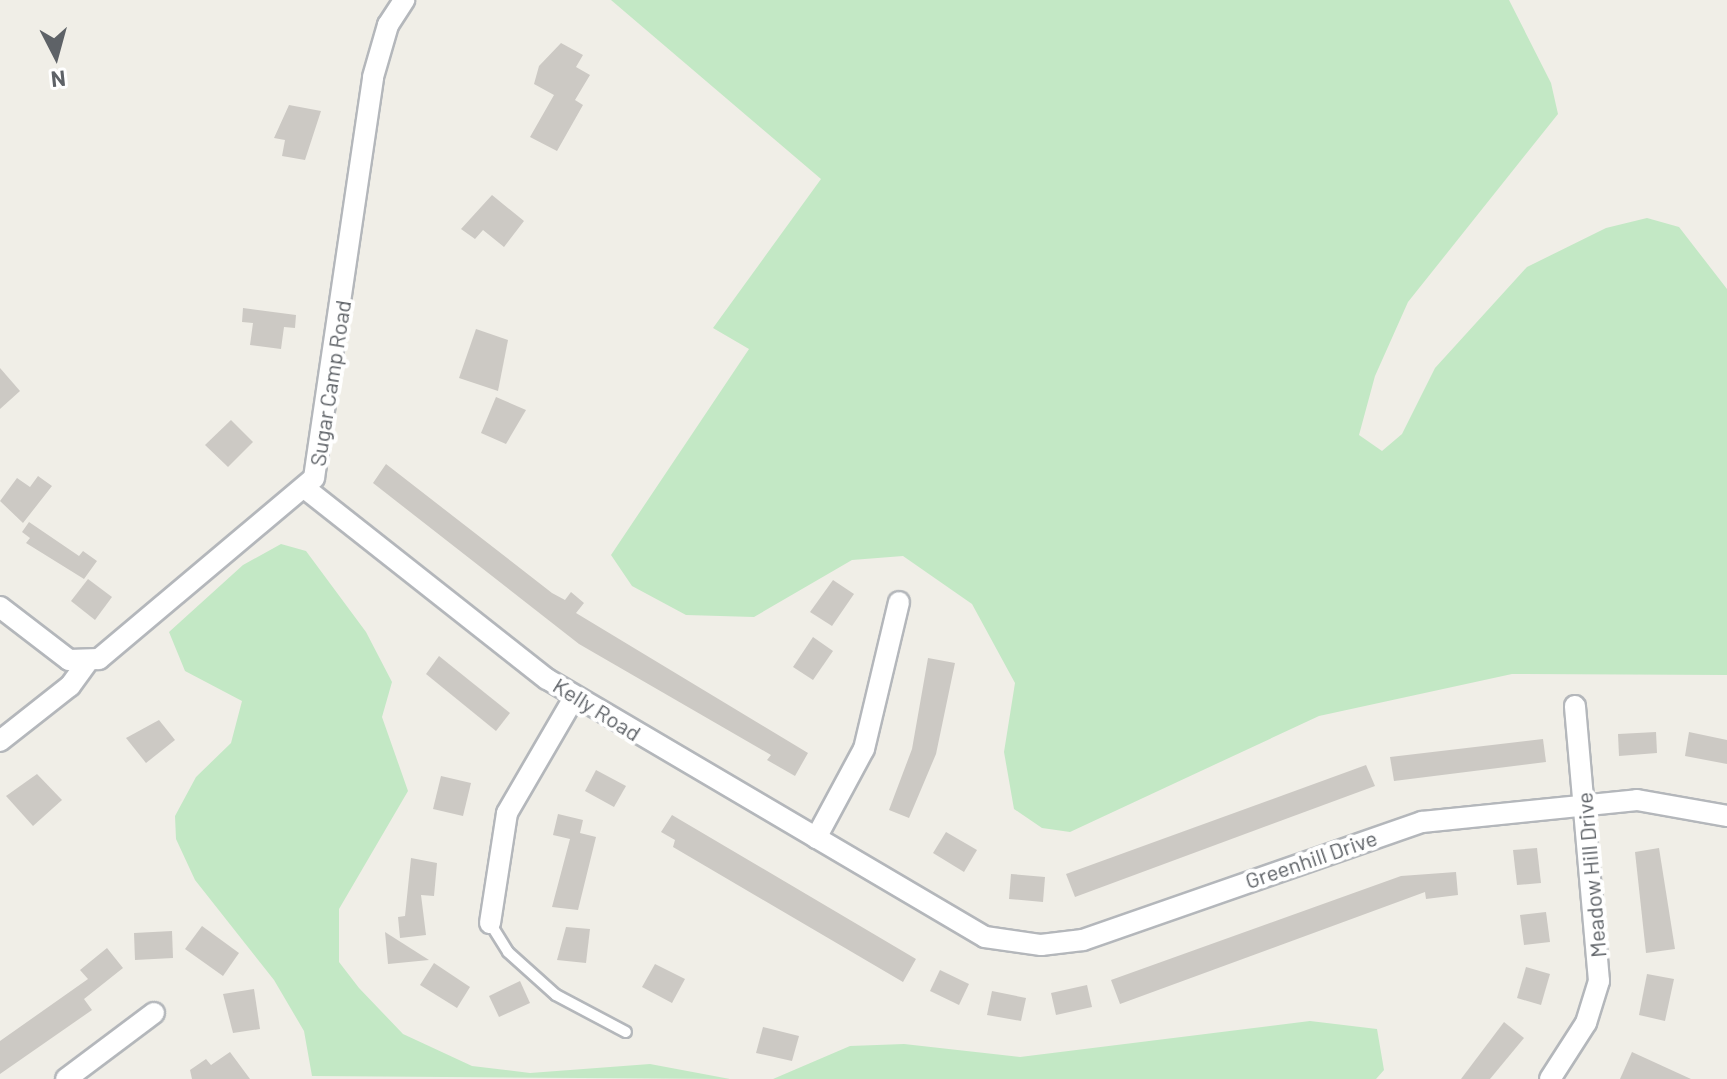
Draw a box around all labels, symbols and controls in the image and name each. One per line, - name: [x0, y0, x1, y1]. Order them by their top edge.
- north arrow: [16, 16, 96, 96]
- text: N: [50, 66, 67, 94]
- street label: Sugar Camp Road: [304, 298, 356, 468]
- street label: Kelly Road: [548, 672, 646, 746]
- street label: Meadow Hill Drive: [1571, 791, 1611, 959]
- street label: Greenhill Drive: [1242, 824, 1380, 894]

